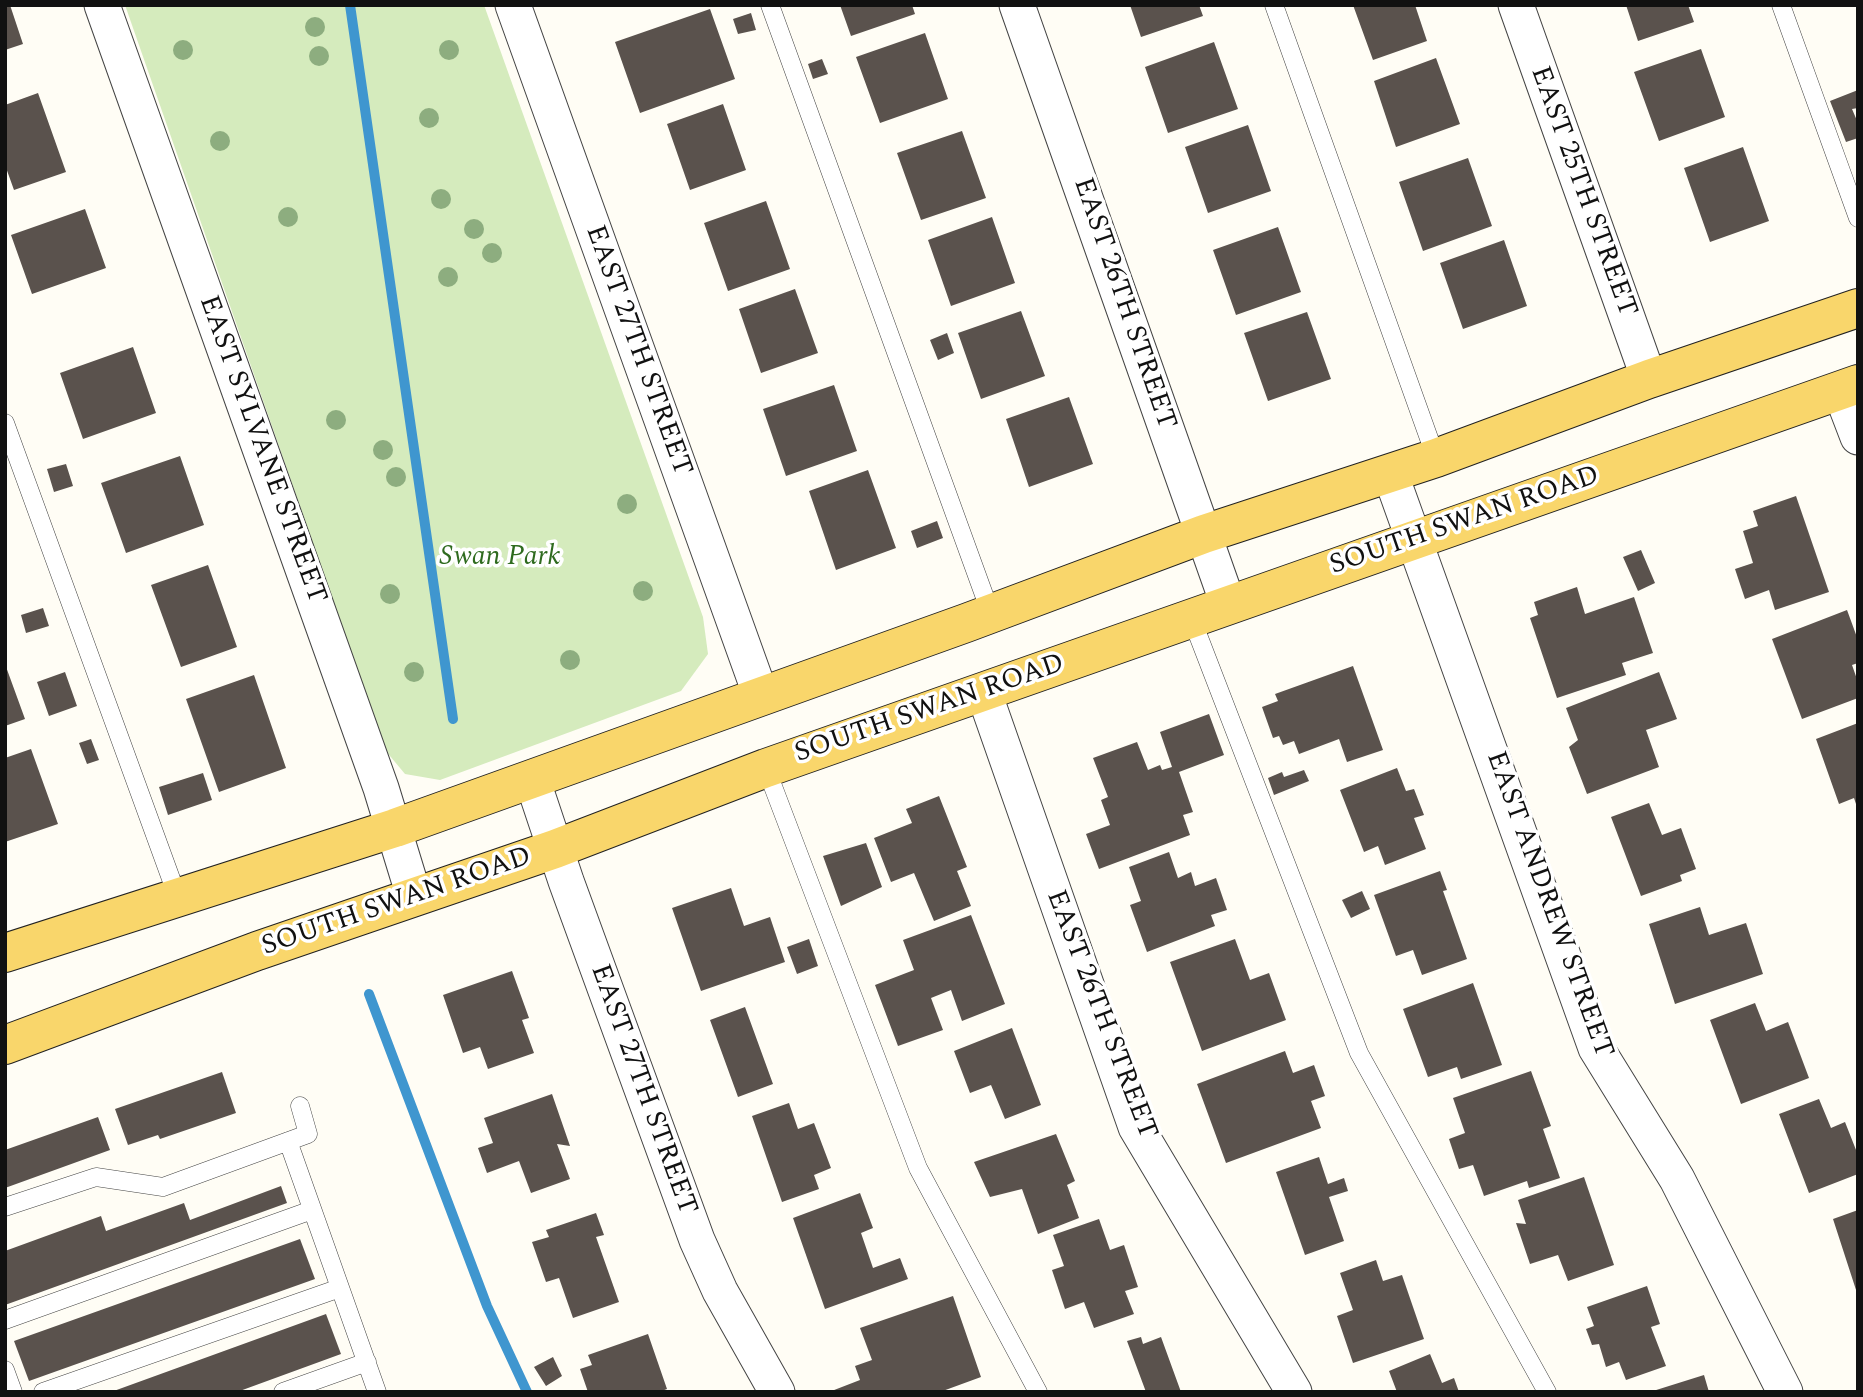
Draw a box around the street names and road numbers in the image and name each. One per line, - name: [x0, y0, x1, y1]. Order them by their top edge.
- street label: EAST 25TH STREET: [1521, 62, 1643, 322]
- street label: EAST 26TH STREET: [1064, 174, 1182, 434]
- street label: EAST 27TH STREET: [576, 221, 698, 481]
- street label: EAST SYLVANE STREET: [190, 291, 332, 609]
- street label: SOUTH SWAN ROAD: [1326, 460, 1604, 584]
- street label: SOUTH SWAN ROAD: [791, 648, 1069, 772]
- street label: EAST ANDREW STREET: [1477, 747, 1619, 1063]
- street label: SOUTH SWAN ROAD: [258, 841, 536, 965]
- street label: EAST 26TH STREET: [1037, 886, 1163, 1144]
- street label: EAST 27TH STREET: [581, 960, 703, 1220]

